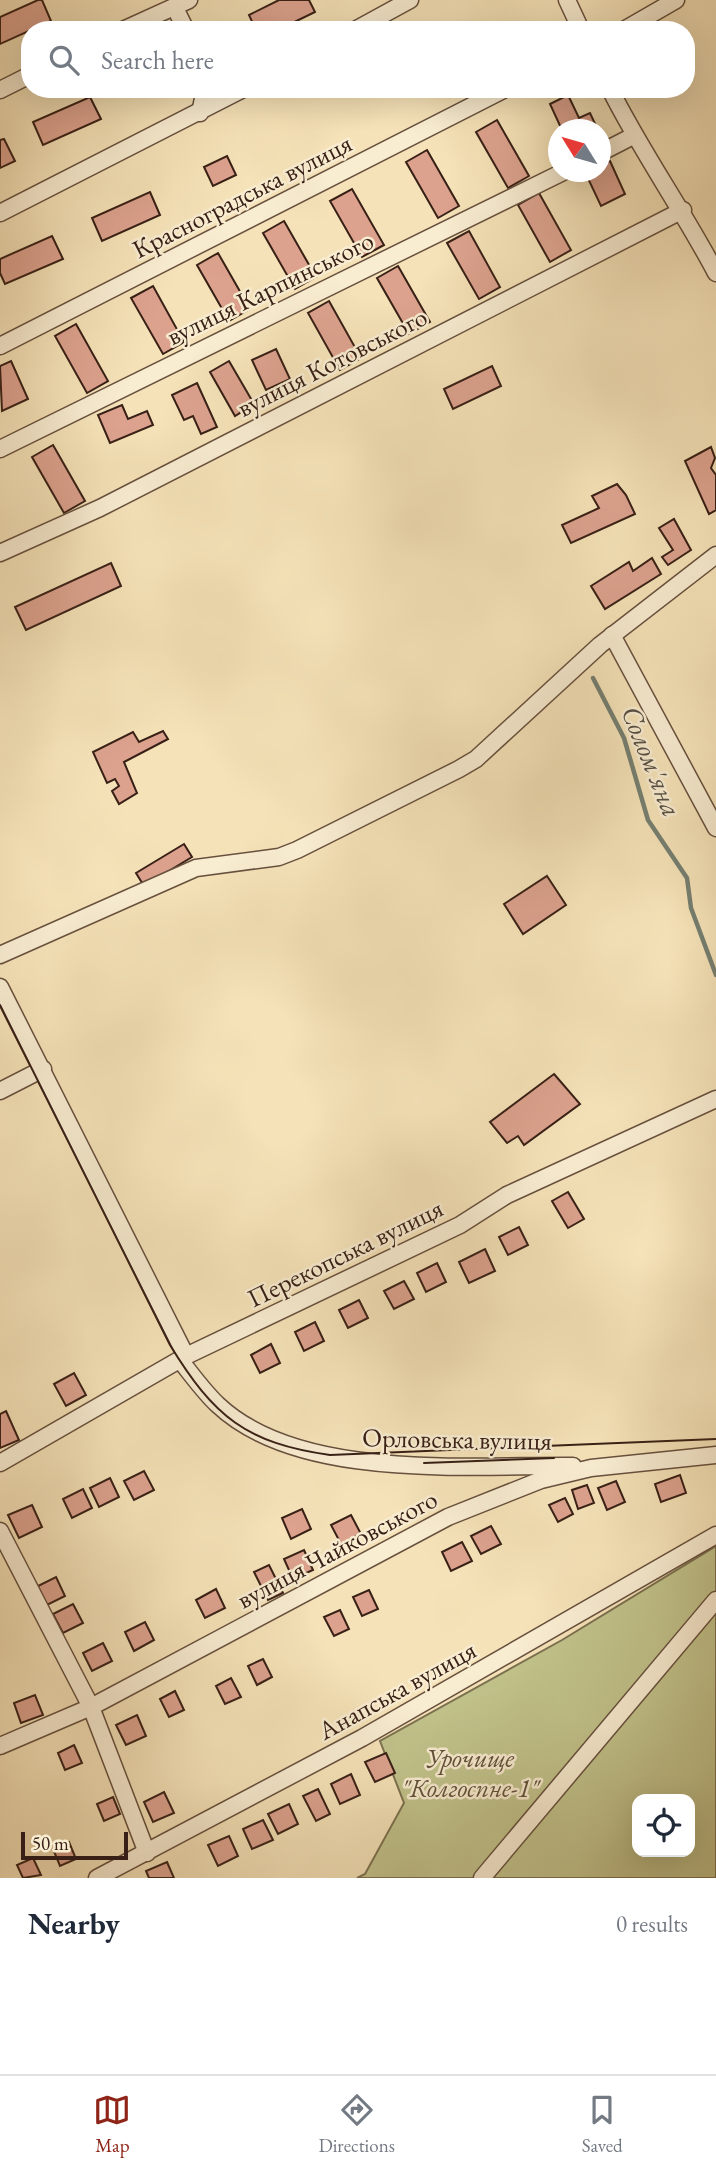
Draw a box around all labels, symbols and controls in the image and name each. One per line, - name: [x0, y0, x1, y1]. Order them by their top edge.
- search box: [21, 21, 695, 98]
- icon: search: [45, 41, 83, 79]
- text: Search here: [101, 43, 214, 77]
- north arrow: [548, 119, 611, 182]
- street label: Красноградська вулиця: [126, 126, 358, 266]
- street label: вулиця Карпинського: [161, 223, 379, 353]
- street label: вулиця Котовського: [231, 299, 433, 425]
- water label: Солом'яна: [613, 700, 691, 822]
- street label: Перекопська вулиця: [242, 1191, 448, 1315]
- street label: Орловська вулиця: [362, 1420, 552, 1458]
- street label: вулиця Чайковського: [231, 1482, 443, 1616]
- street label: Анапська вулиця: [311, 1633, 482, 1748]
- park label: Урочище "Колгоспне-1": [401, 1741, 541, 1805]
- map controls: [632, 1794, 695, 1857]
- button: locate: [632, 1794, 695, 1857]
- scale bar: [21, 1829, 128, 1861]
- text: 50 m: [32, 1831, 69, 1856]
- text: Nearby: [28, 1904, 120, 1943]
- text: 0 results: [616, 1909, 688, 1939]
- tab: Map: [93, 2091, 131, 2158]
- tab: Directions: [318, 2091, 395, 2158]
- tab: Saved: [582, 2091, 623, 2158]

